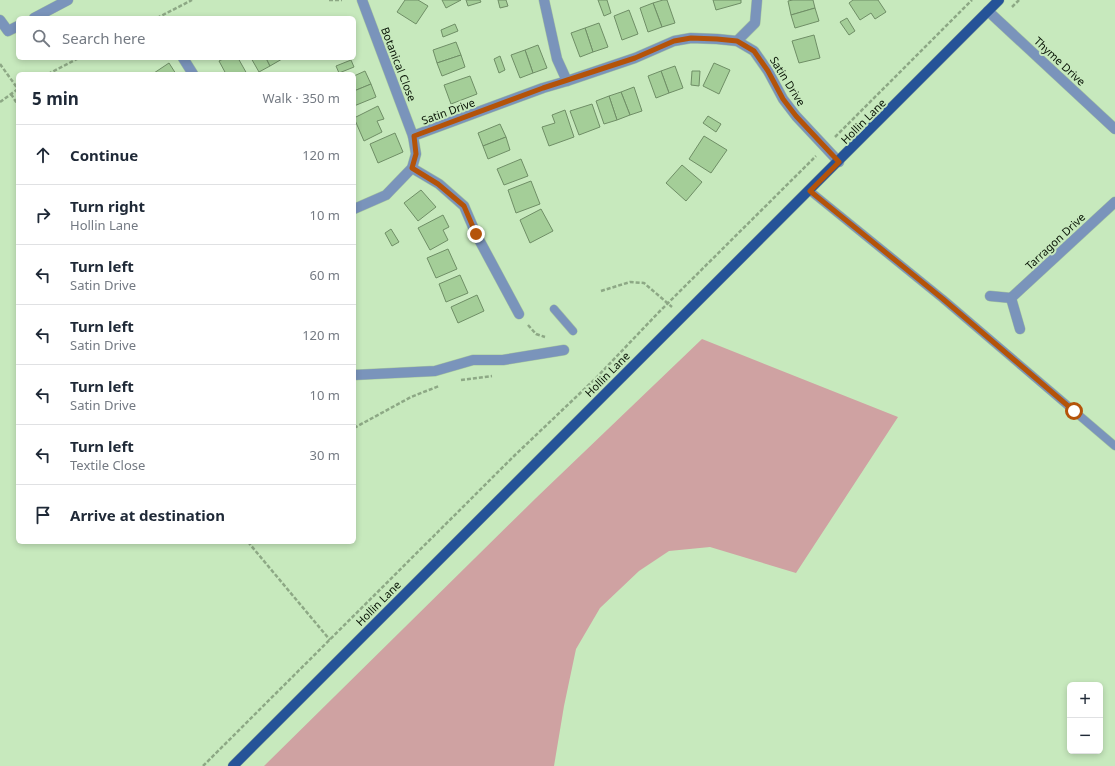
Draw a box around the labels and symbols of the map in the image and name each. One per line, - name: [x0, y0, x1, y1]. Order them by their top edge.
- street label: Botanical Close: [378, 25, 420, 103]
- street label: Thyme Drive: [1031, 33, 1089, 89]
- street label: Satin Drive: [767, 53, 809, 109]
- street label: Satin Drive: [419, 94, 477, 128]
- street label: Hollin Lane: [837, 95, 889, 147]
- street label: Tarragon Drive: [1022, 209, 1088, 273]
- route end: [467, 225, 485, 243]
- street label: Hollin Lane: [581, 348, 633, 400]
- route start: [1065, 402, 1083, 420]
- street label: Hollin Lane: [352, 577, 404, 629]

